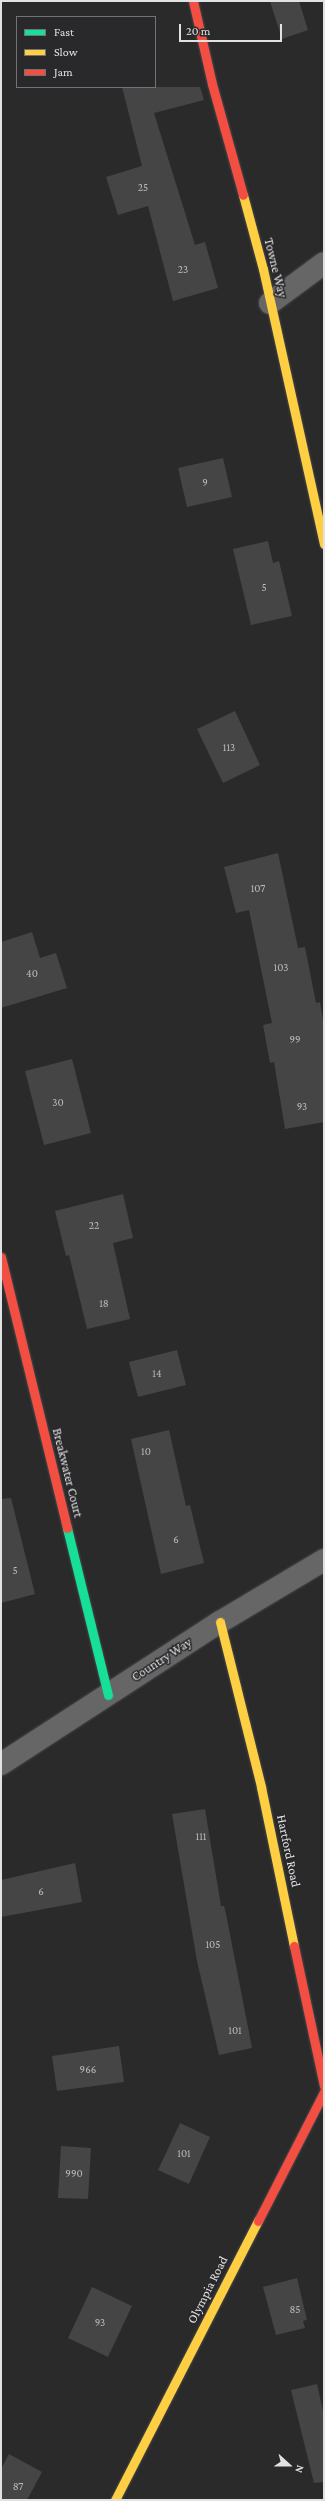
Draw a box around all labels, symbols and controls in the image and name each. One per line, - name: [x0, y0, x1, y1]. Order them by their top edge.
- legend: [16, 16, 156, 88]
- scale bar: [181, 16, 284, 42]
- text: 20 m: [186, 24, 210, 38]
- text: Fast: [54, 25, 74, 39]
- text: Slow: [54, 45, 78, 59]
- text: Jam: [54, 65, 73, 79]
- house number: 25: [138, 180, 148, 194]
- street label: Towne Way: [260, 237, 290, 299]
- house number: 23: [178, 262, 188, 276]
- house number: 9: [202, 475, 208, 489]
- house number: 5: [261, 580, 267, 594]
- house number: 113: [223, 740, 235, 754]
- house number: 107: [251, 881, 265, 895]
- house number: 103: [274, 960, 288, 974]
- house number: 40: [26, 966, 38, 980]
- house number: 99: [289, 1032, 301, 1046]
- house number: 30: [52, 1095, 64, 1109]
- house number: 93: [297, 1099, 307, 1113]
- house number: 22: [89, 1218, 99, 1232]
- house number: 18: [99, 1296, 109, 1310]
- house number: 14: [152, 1366, 162, 1380]
- street label: Breakwater Court: [48, 1427, 86, 1519]
- house number: 10: [141, 1444, 151, 1458]
- house number: 6: [173, 1532, 179, 1546]
- house number: 5: [12, 1563, 18, 1577]
- street label: Country Way: [129, 1635, 195, 1685]
- street label: Hartford Road: [273, 1813, 303, 1889]
- house number: 111: [196, 1829, 206, 1843]
- house number: 6: [38, 1884, 44, 1898]
- house number: 105: [205, 1937, 221, 1951]
- house number: 101: [228, 2023, 242, 2037]
- house number: 966: [80, 2062, 96, 2076]
- house number: 101: [177, 2146, 191, 2160]
- house number: 990: [65, 2166, 83, 2180]
- street label: Olympia Road: [184, 2254, 232, 2326]
- house number: 85: [290, 2302, 300, 2316]
- house number: 93: [95, 2315, 105, 2329]
- north arrow: [269, 2445, 309, 2485]
- text: N: [293, 2464, 307, 2475]
- house number: 87: [13, 2479, 23, 2493]

